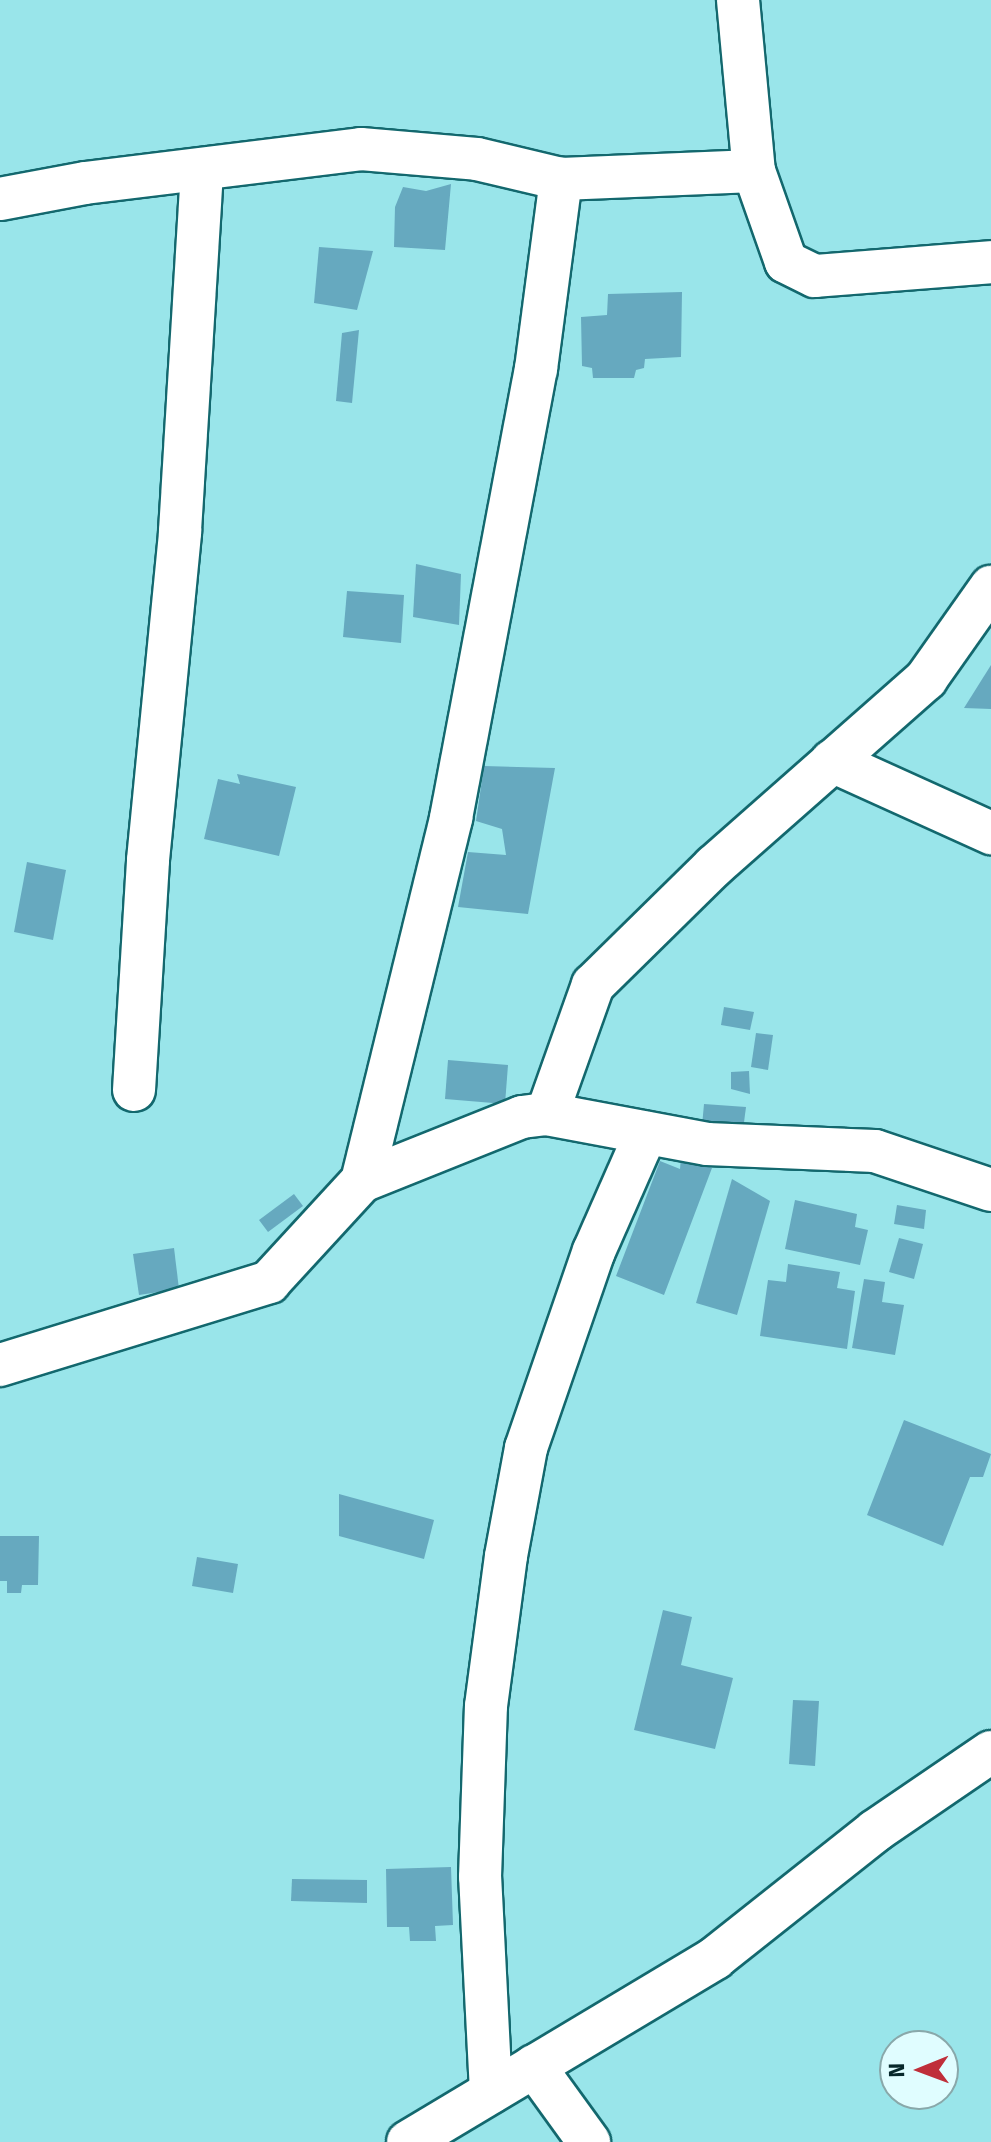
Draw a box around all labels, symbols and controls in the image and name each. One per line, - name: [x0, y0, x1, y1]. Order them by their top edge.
- north arrow: [879, 2030, 959, 2110]
- text: N: [883, 2063, 910, 2078]

